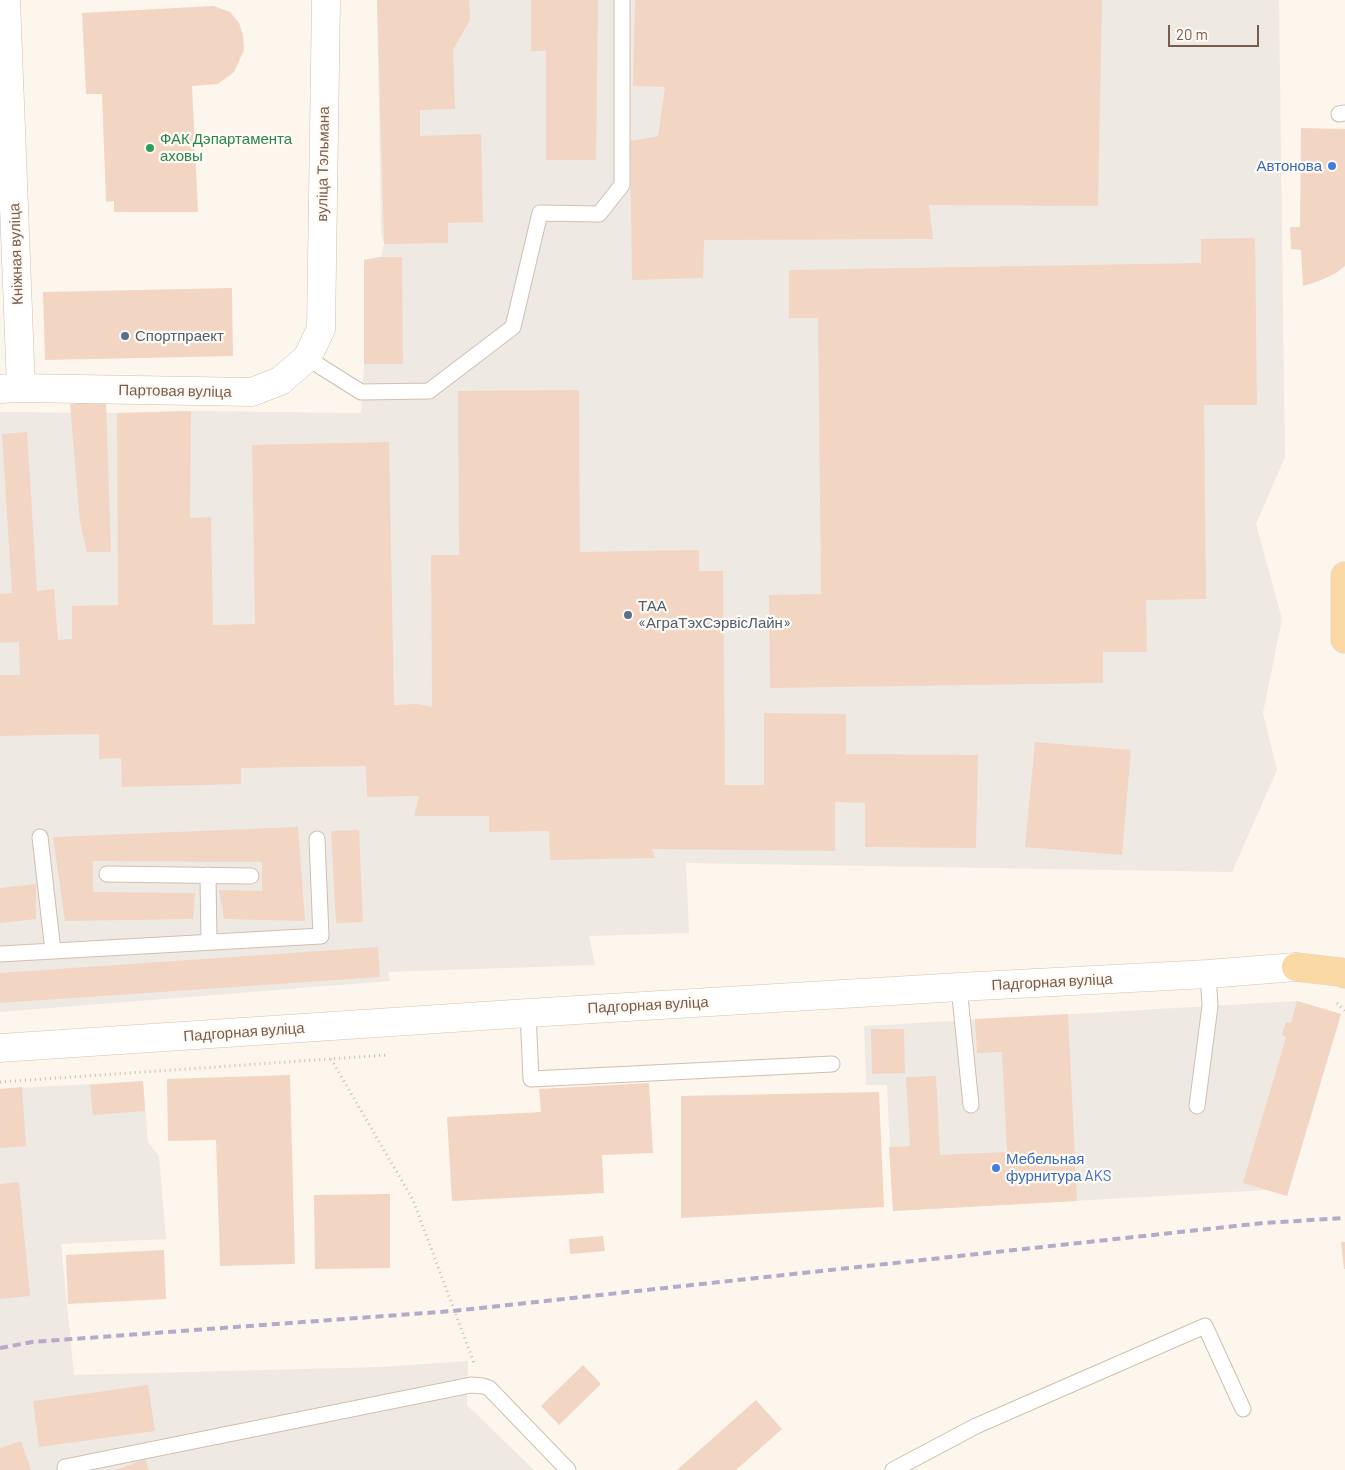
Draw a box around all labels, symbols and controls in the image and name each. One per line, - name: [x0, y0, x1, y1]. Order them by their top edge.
- scale bar: [1170, 15, 1261, 47]
- text: 20 m: [1176, 25, 1208, 43]
- street label: вуліца Тэльмана: [313, 106, 333, 222]
- place label: ФАК Дэпартамента аховы: [160, 130, 292, 165]
- marker: ФАК Дэпартамента аховы: [144, 142, 156, 154]
- place label: Автонова: [1257, 157, 1322, 175]
- marker: Автонова: [1326, 160, 1338, 172]
- street label: Кніжная вуліца: [5, 203, 27, 305]
- place label: Спортпраект: [135, 327, 224, 345]
- marker: Спортпраект: [119, 330, 131, 342]
- street label: Партовая вуліца: [118, 381, 232, 401]
- place label: ТАА «АграТэхСэрвісЛайн»: [638, 597, 791, 632]
- marker: ТАА «АграТэхСэрвісЛайн»: [622, 609, 634, 621]
- street label: Падгорная вуліца: [991, 970, 1113, 994]
- street label: Падгорная вуліца: [587, 993, 709, 1017]
- street label: Падгорная вуліца: [183, 1019, 305, 1045]
- place label: Мебельная фурнитура AKS: [1006, 1150, 1111, 1185]
- marker: Мебельная фурнитура AKS: [990, 1162, 1002, 1174]

